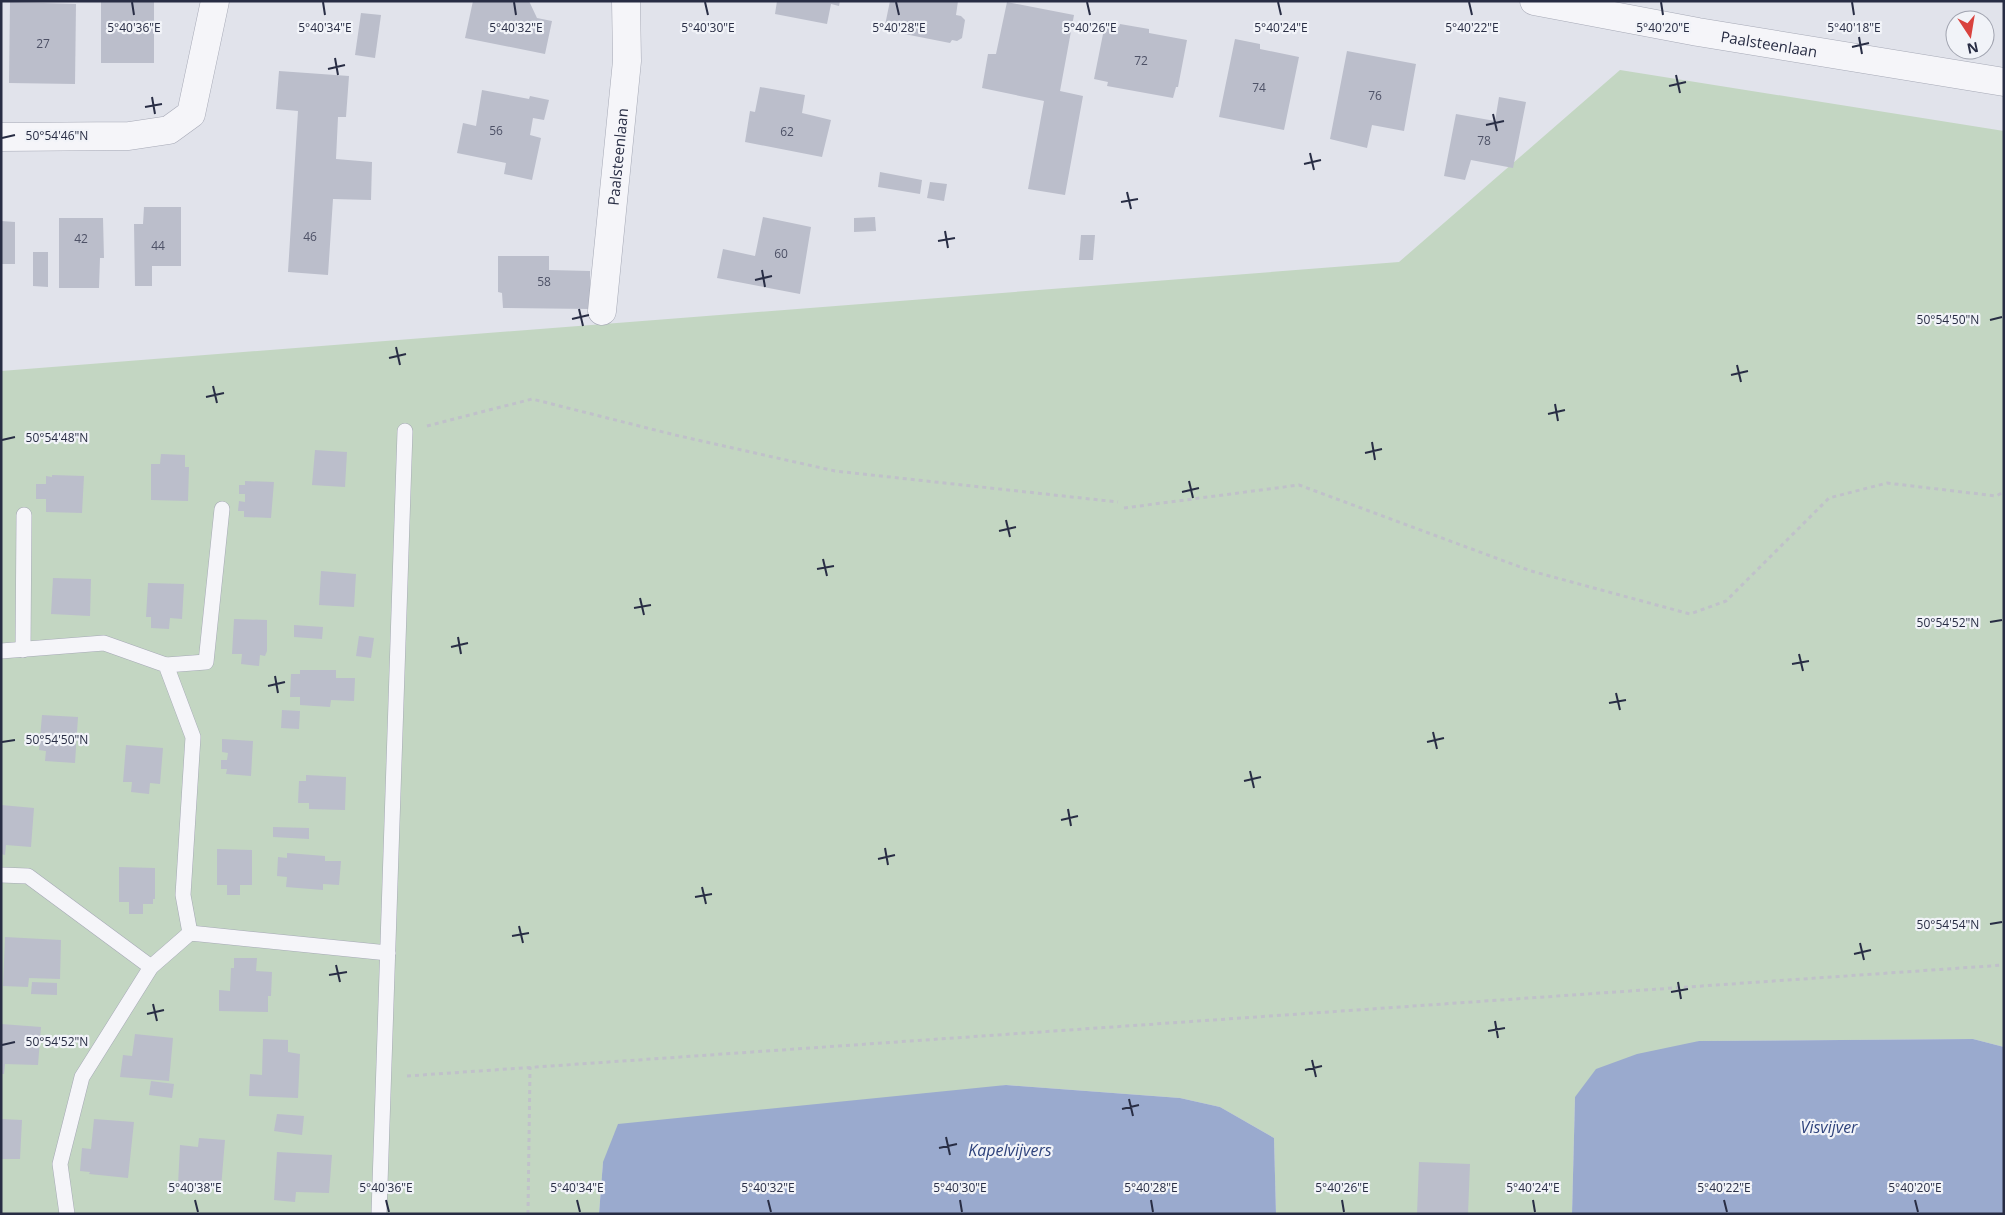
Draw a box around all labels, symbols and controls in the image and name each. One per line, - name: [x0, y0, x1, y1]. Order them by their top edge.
- north arrow: [1945, 10, 1995, 60]
- text: 5°40'36"E: [107, 19, 161, 36]
- text: 5°40'34"E: [298, 19, 352, 36]
- text: 5°40'32"E: [489, 19, 543, 36]
- text: 5°40'30"E: [681, 19, 735, 36]
- text: 5°40'28"E: [872, 19, 926, 36]
- text: 5°40'26"E: [1063, 19, 1117, 36]
- text: 5°40'24"E: [1254, 19, 1308, 36]
- text: 5°40'22"E: [1445, 19, 1499, 36]
- text: 5°40'20"E: [1636, 19, 1690, 36]
- text: 5°40'18"E: [1827, 19, 1881, 36]
- street label: Paalsteenlaan: [1719, 26, 1819, 61]
- house number: 27: [36, 35, 50, 52]
- text: N: [1965, 38, 1980, 59]
- house number: 72: [1134, 52, 1148, 69]
- house number: 74: [1252, 79, 1266, 96]
- house number: 76: [1368, 87, 1382, 104]
- street label: Paalsteenlaan: [603, 107, 632, 206]
- house number: 56: [489, 122, 503, 139]
- house number: 62: [780, 123, 794, 140]
- text: 50°54'46"N: [26, 127, 88, 144]
- house number: 78: [1477, 132, 1491, 149]
- house number: 46: [303, 228, 317, 245]
- house number: 42: [74, 230, 88, 247]
- house number: 44: [151, 237, 165, 254]
- house number: 60: [774, 245, 788, 262]
- house number: 58: [537, 273, 551, 290]
- text: 50°54'50"N: [1917, 311, 1979, 328]
- text: 50°54'48"N: [26, 429, 88, 446]
- text: 50°54'52"N: [1917, 614, 1979, 631]
- text: 50°54'50"N: [26, 731, 88, 748]
- text: 50°54'54"N: [1917, 916, 1979, 933]
- text: 50°54'52"N: [26, 1033, 88, 1050]
- water label: Visvijver: [1801, 1116, 1858, 1138]
- water label: Kapelvijvers: [968, 1139, 1052, 1161]
- text: 5°40'38"E: [168, 1179, 222, 1196]
- text: 5°40'36"E: [359, 1179, 413, 1196]
- text: 5°40'34"E: [550, 1179, 604, 1196]
- text: 5°40'32"E: [741, 1179, 795, 1196]
- text: 5°40'30"E: [933, 1179, 987, 1196]
- text: 5°40'28"E: [1124, 1179, 1178, 1196]
- text: 5°40'26"E: [1315, 1179, 1369, 1196]
- text: 5°40'24"E: [1506, 1179, 1560, 1196]
- text: 5°40'22"E: [1697, 1179, 1751, 1196]
- text: 5°40'20"E: [1888, 1179, 1942, 1196]

